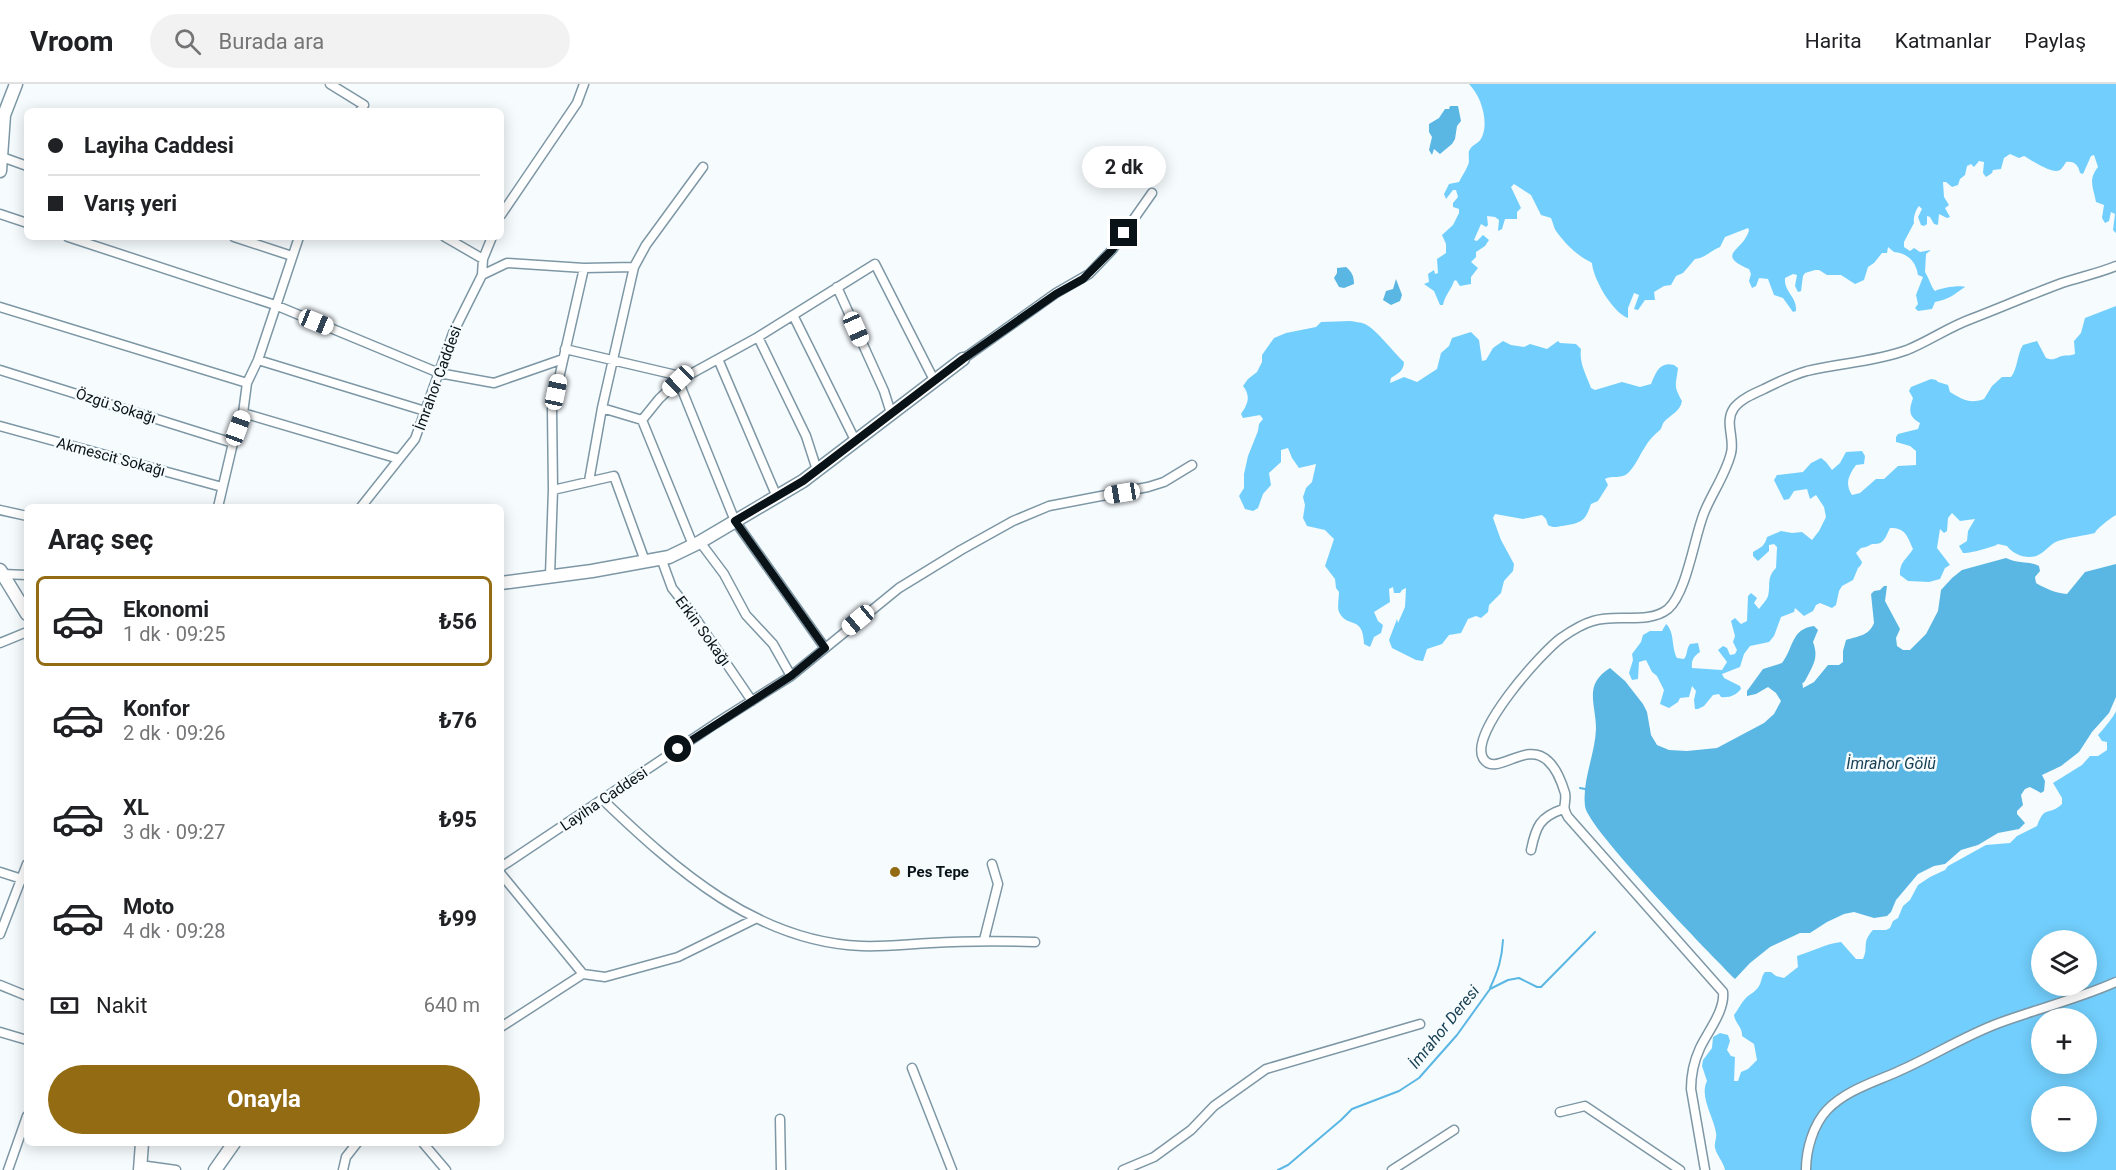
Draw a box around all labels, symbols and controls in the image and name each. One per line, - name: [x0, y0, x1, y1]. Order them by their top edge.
- search box: [150, 14, 570, 68]
- text: Vroom: [30, 25, 114, 58]
- icon: search: [171, 25, 204, 58]
- text: Burada ara: [219, 29, 324, 54]
- text: Harita: [1805, 29, 1862, 53]
- text: Katmanlar: [1895, 29, 1991, 53]
- text: Paylaş: [2024, 29, 2086, 53]
- text: Layiha Caddesi: [84, 133, 234, 158]
- callout: 2 dk: [1082, 146, 1166, 188]
- text: 2 dk: [1105, 155, 1143, 179]
- text: Varış yeri: [84, 191, 177, 216]
- route end: [1110, 219, 1137, 246]
- car: [296, 307, 336, 337]
- car: [840, 309, 872, 349]
- street label: İmrahor Caddesi: [411, 323, 465, 433]
- car: [659, 362, 697, 400]
- car: [543, 373, 569, 411]
- street label: Özgü Sokağı: [74, 385, 158, 427]
- car: [223, 408, 253, 448]
- street label: Akmescit Sokağı: [55, 434, 167, 480]
- car: [1103, 481, 1141, 505]
- text: Araç seç: [48, 524, 153, 556]
- street label: Erkin Sokağı: [672, 592, 734, 670]
- icon: car: [51, 594, 105, 648]
- text: Ekonomi: [123, 597, 209, 622]
- car: [838, 602, 878, 638]
- text: ₺56: [439, 609, 477, 634]
- text: 1 dk · 09:25: [123, 622, 226, 646]
- icon: car: [51, 693, 105, 747]
- text: Konfor: [123, 696, 190, 721]
- text: ₺76: [439, 708, 477, 733]
- text: 2 dk · 09:26: [123, 721, 226, 745]
- route start: [664, 735, 691, 762]
- water label: İmrahor Gölü: [1846, 754, 1936, 773]
- street label: Layiha Caddesi: [557, 763, 651, 835]
- icon: car: [51, 792, 105, 846]
- text: XL: [123, 795, 149, 820]
- text: ₺95: [439, 807, 477, 832]
- text: 3 dk · 09:27: [123, 820, 226, 844]
- place label: Pes Tepe: [907, 863, 969, 881]
- marker: Pes Tepe: [888, 865, 902, 879]
- icon: car: [51, 891, 105, 945]
- text: Moto: [123, 894, 174, 919]
- text: ₺99: [439, 906, 477, 931]
- text: 4 dk · 09:28: [123, 919, 226, 943]
- map controls: [2031, 930, 2097, 1152]
- button: layers: [2031, 930, 2097, 996]
- water label: İmrahor Deresi: [1405, 981, 1483, 1072]
- icon: cash: [48, 989, 81, 1022]
- text: Nakit: [96, 993, 147, 1018]
- text: 640 m: [424, 993, 480, 1017]
- button: +: [2031, 1008, 2097, 1074]
- button: Onayla: [48, 1065, 480, 1134]
- button: −: [2031, 1086, 2097, 1152]

